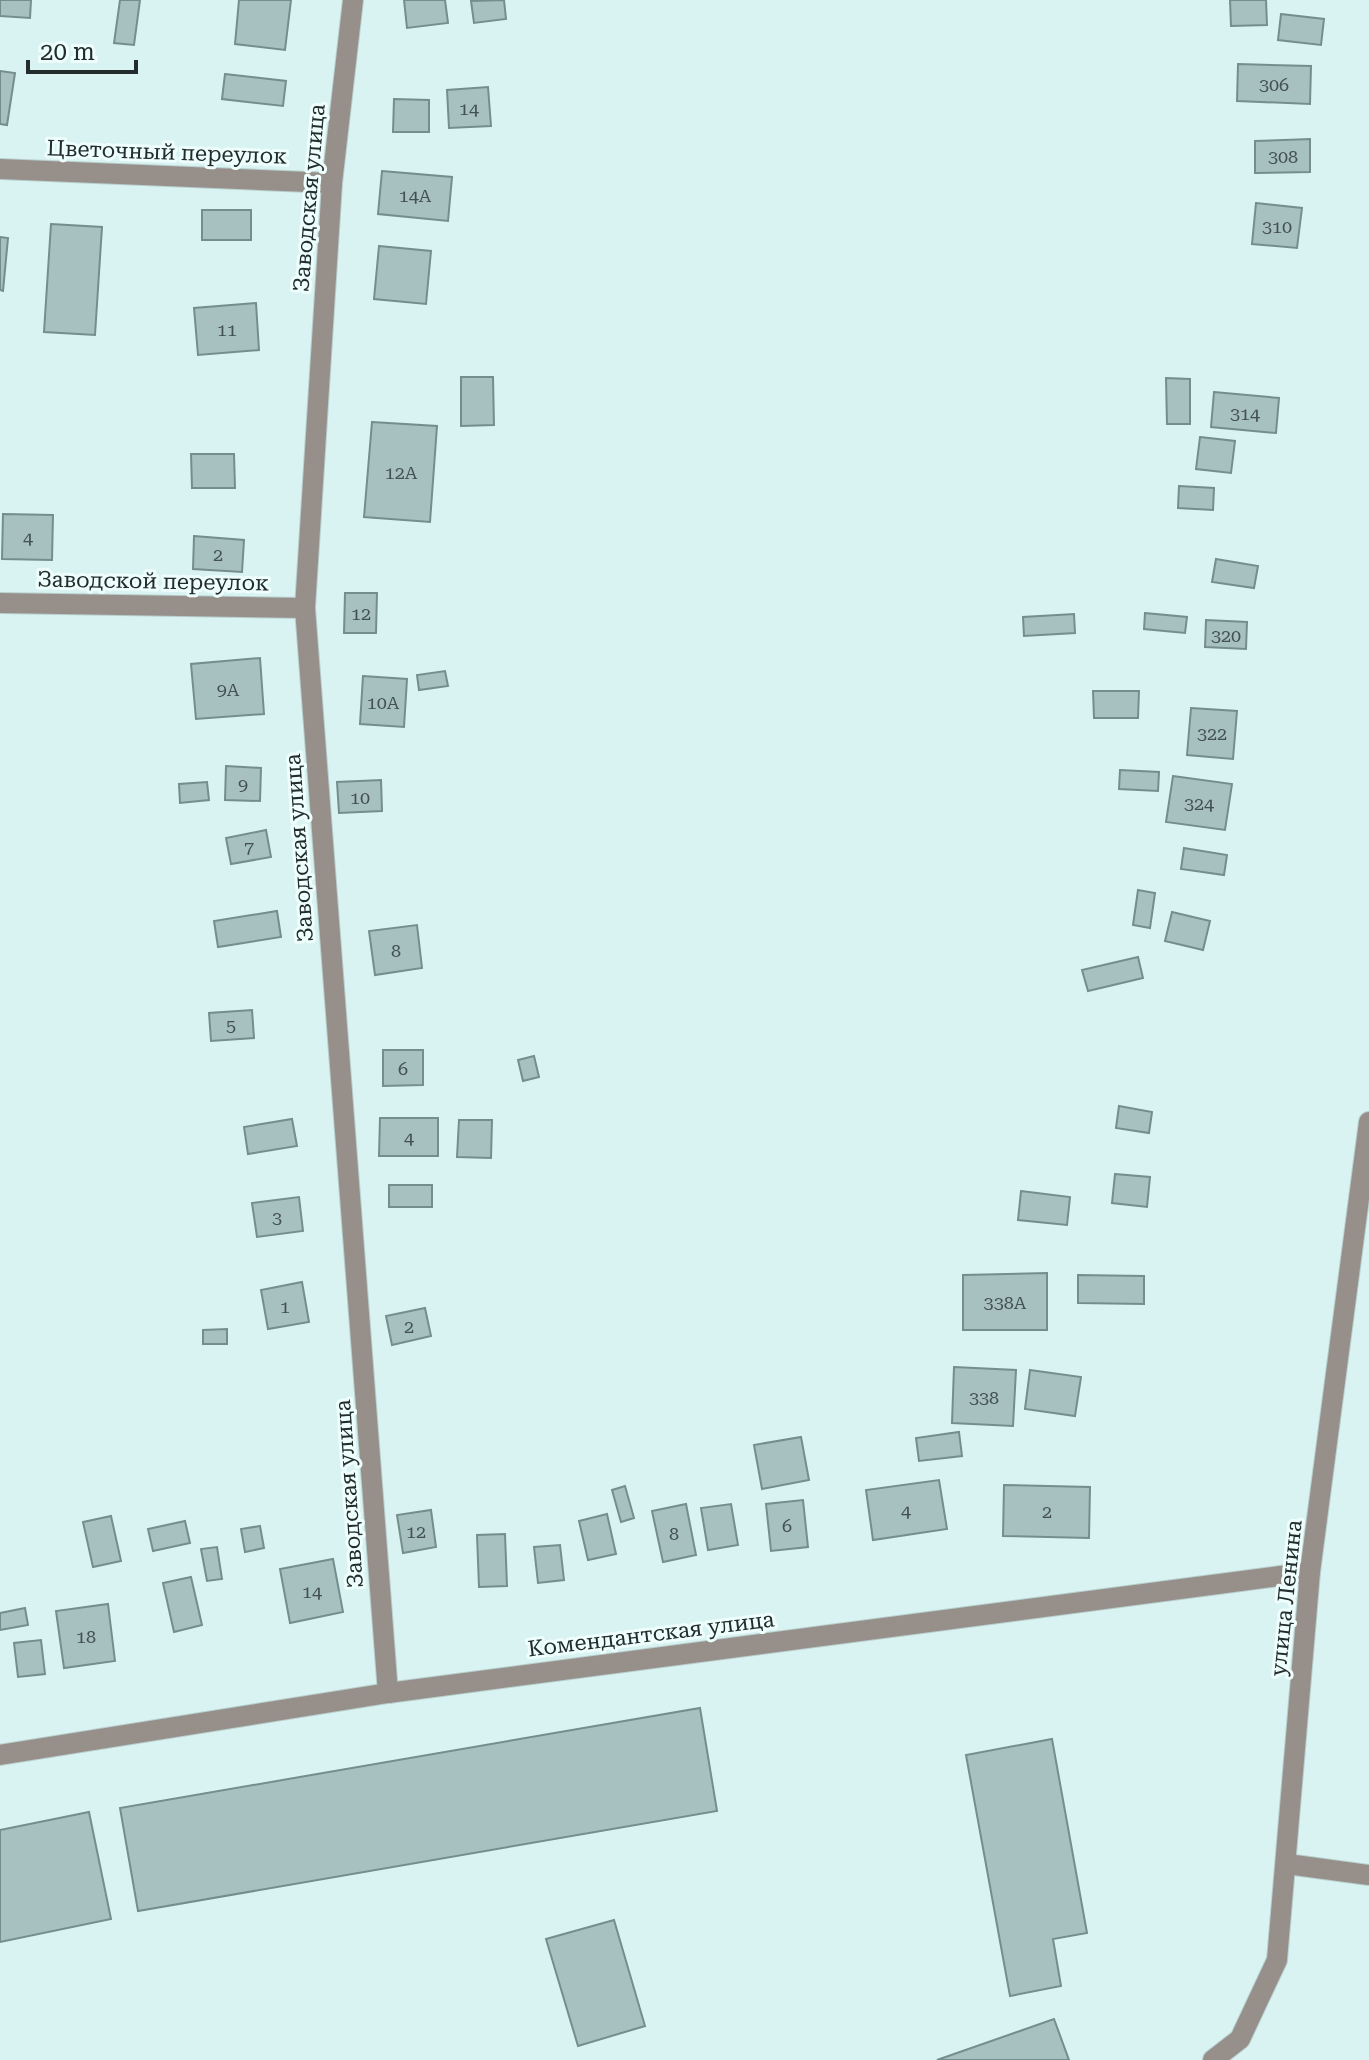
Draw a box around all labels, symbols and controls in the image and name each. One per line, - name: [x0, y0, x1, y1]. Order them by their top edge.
- scale bar: [28, 24, 136, 74]
- text: 20 m: [40, 38, 95, 66]
- house number: 306: [1259, 74, 1289, 95]
- house number: 14: [459, 98, 479, 119]
- street label: Заводская улица: [288, 103, 330, 293]
- street label: Цветочный переулок: [46, 135, 288, 169]
- house number: 308: [1268, 146, 1298, 167]
- house number: 14А: [399, 185, 432, 206]
- house number: 310: [1262, 216, 1292, 237]
- house number: 11: [217, 319, 237, 340]
- house number: 314: [1230, 403, 1260, 424]
- house number: 12А: [385, 462, 418, 483]
- house number: 4: [23, 527, 33, 548]
- house number: 2: [213, 544, 223, 565]
- street label: Заводской переулок: [37, 566, 269, 596]
- house number: 12: [351, 603, 371, 624]
- house number: 320: [1211, 625, 1241, 646]
- house number: 9А: [217, 679, 240, 700]
- house number: 10А: [367, 692, 400, 713]
- house number: 322: [1197, 723, 1227, 744]
- street label: Заводская улица: [280, 753, 318, 943]
- house number: 9: [238, 774, 248, 795]
- house number: 10: [350, 787, 370, 808]
- house number: 324: [1184, 793, 1214, 814]
- house number: 7: [244, 837, 254, 858]
- house number: 8: [391, 940, 401, 961]
- house number: 5: [226, 1015, 236, 1036]
- house number: 6: [398, 1058, 408, 1079]
- house number: 4: [404, 1127, 414, 1148]
- house number: 3: [272, 1207, 282, 1228]
- house number: 338А: [984, 1292, 1027, 1313]
- house number: 1: [280, 1296, 290, 1317]
- house number: 2: [404, 1316, 414, 1337]
- house number: 338: [969, 1387, 999, 1408]
- street label: Заводская улица: [330, 1399, 368, 1589]
- house number: 4: [901, 1500, 911, 1521]
- house number: 2: [1042, 1501, 1052, 1522]
- house number: 6: [782, 1515, 792, 1536]
- street label: улица Ленина: [1265, 1518, 1307, 1678]
- house number: 12: [406, 1521, 426, 1542]
- house number: 8: [669, 1523, 679, 1544]
- house number: 14: [302, 1581, 322, 1602]
- street label: Комендантская улица: [526, 1606, 776, 1662]
- house number: 18: [76, 1626, 96, 1647]

